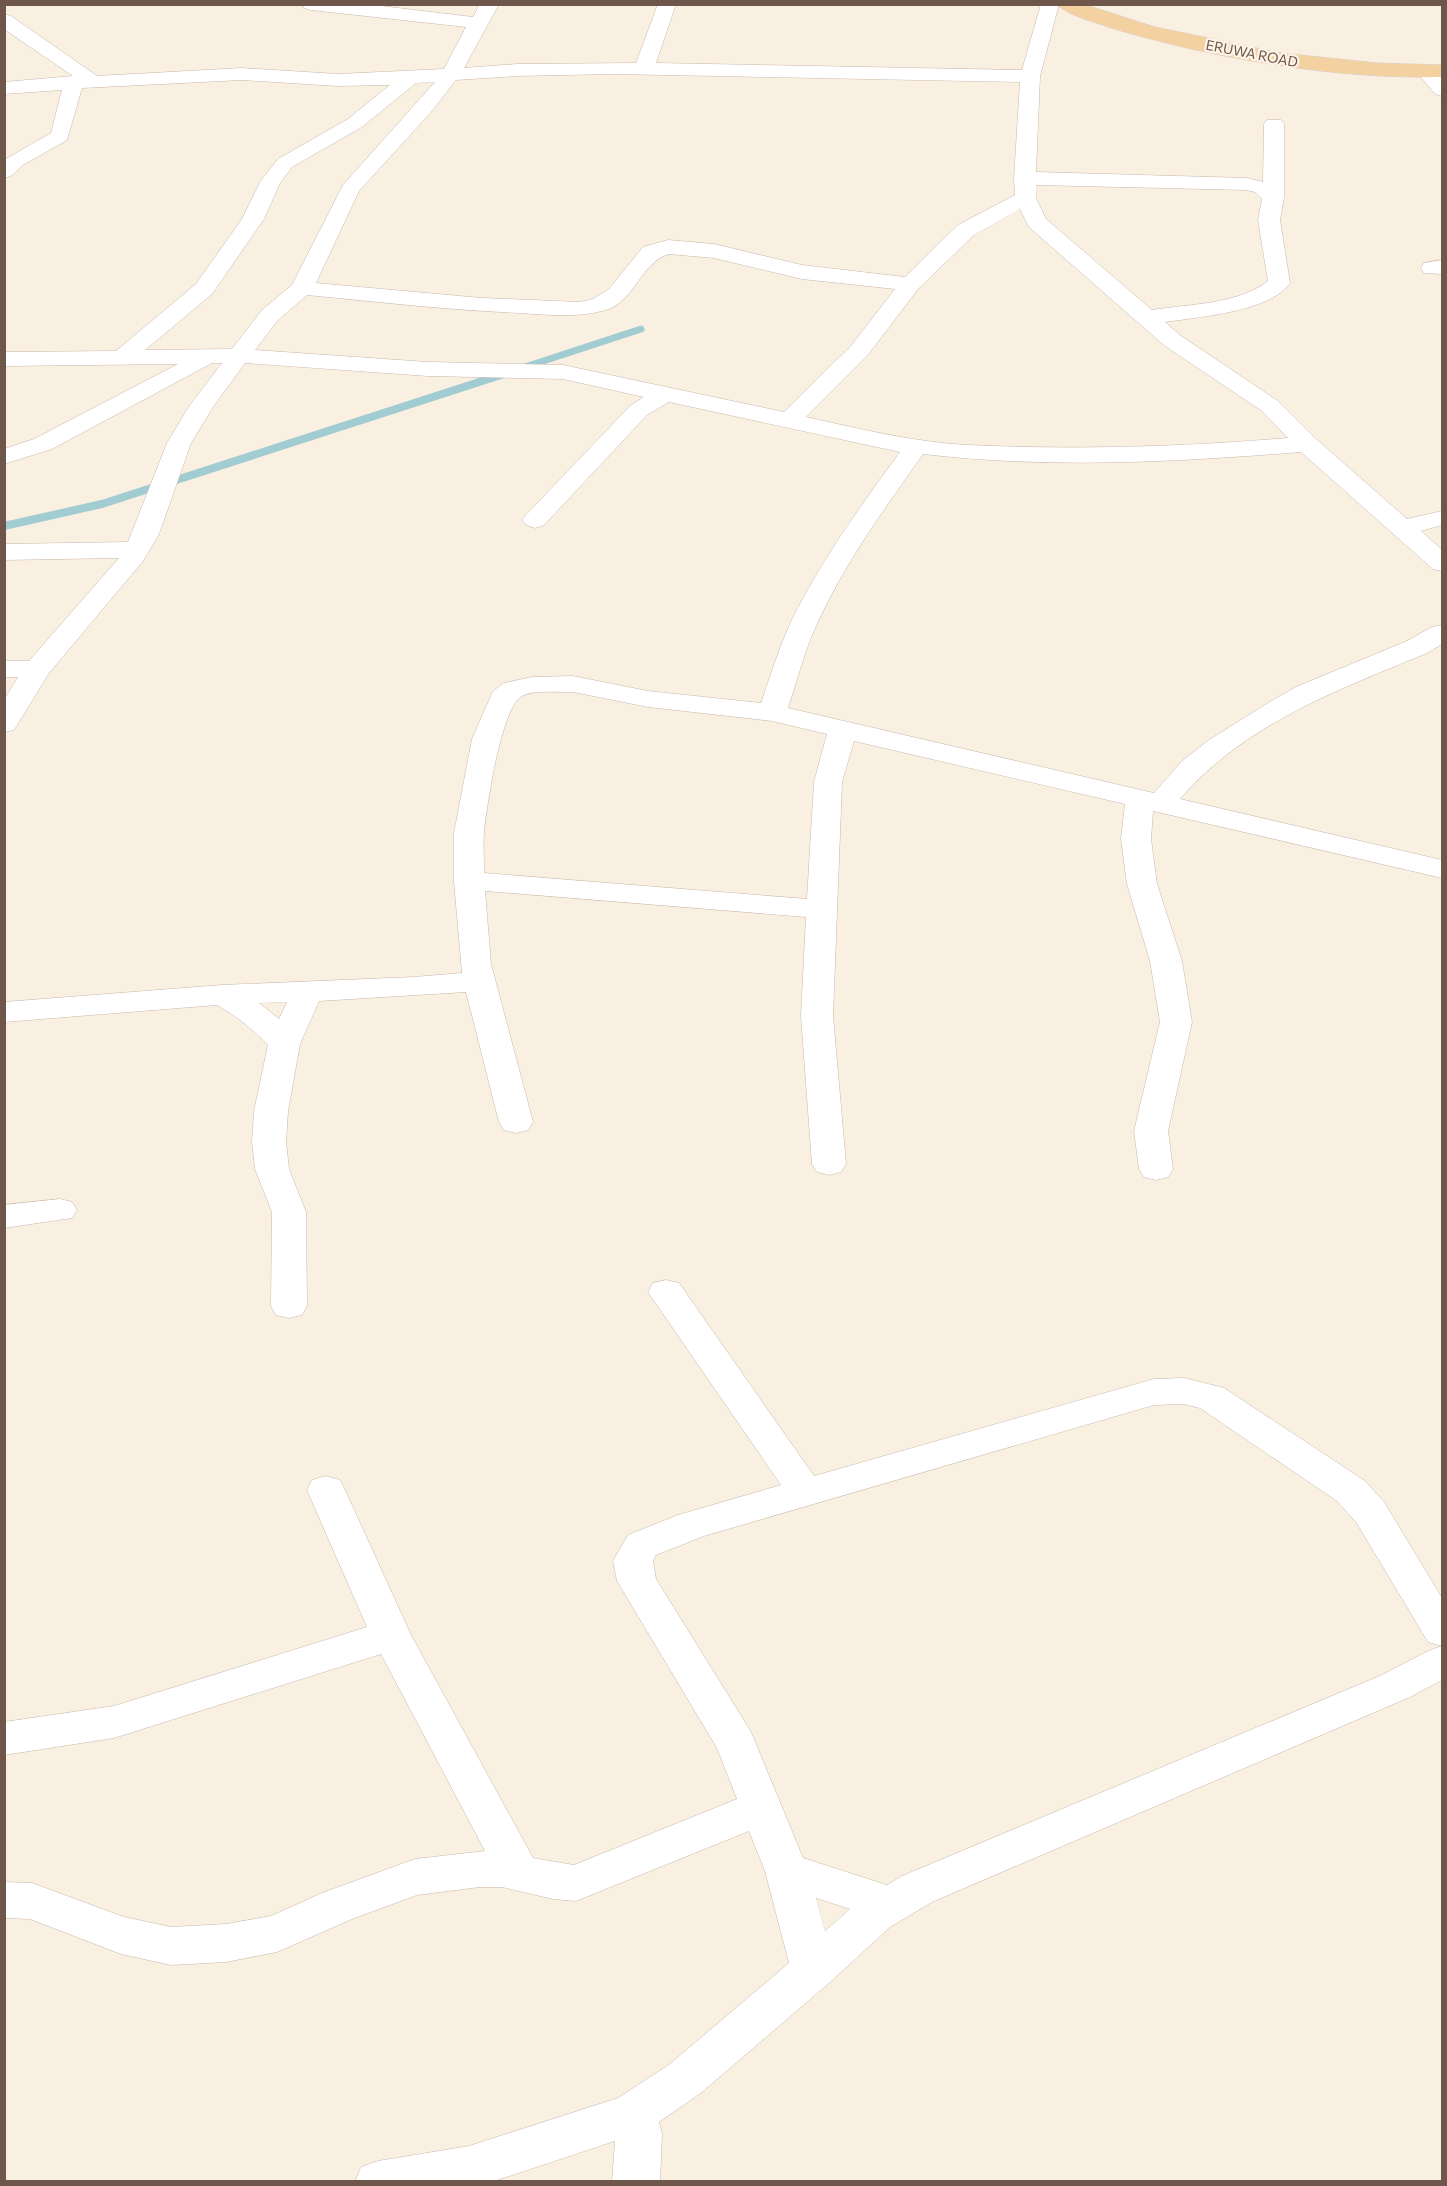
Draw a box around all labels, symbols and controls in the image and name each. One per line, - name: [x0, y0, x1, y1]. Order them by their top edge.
- street label: ERUWA ROAD: [1205, 36, 1299, 70]

